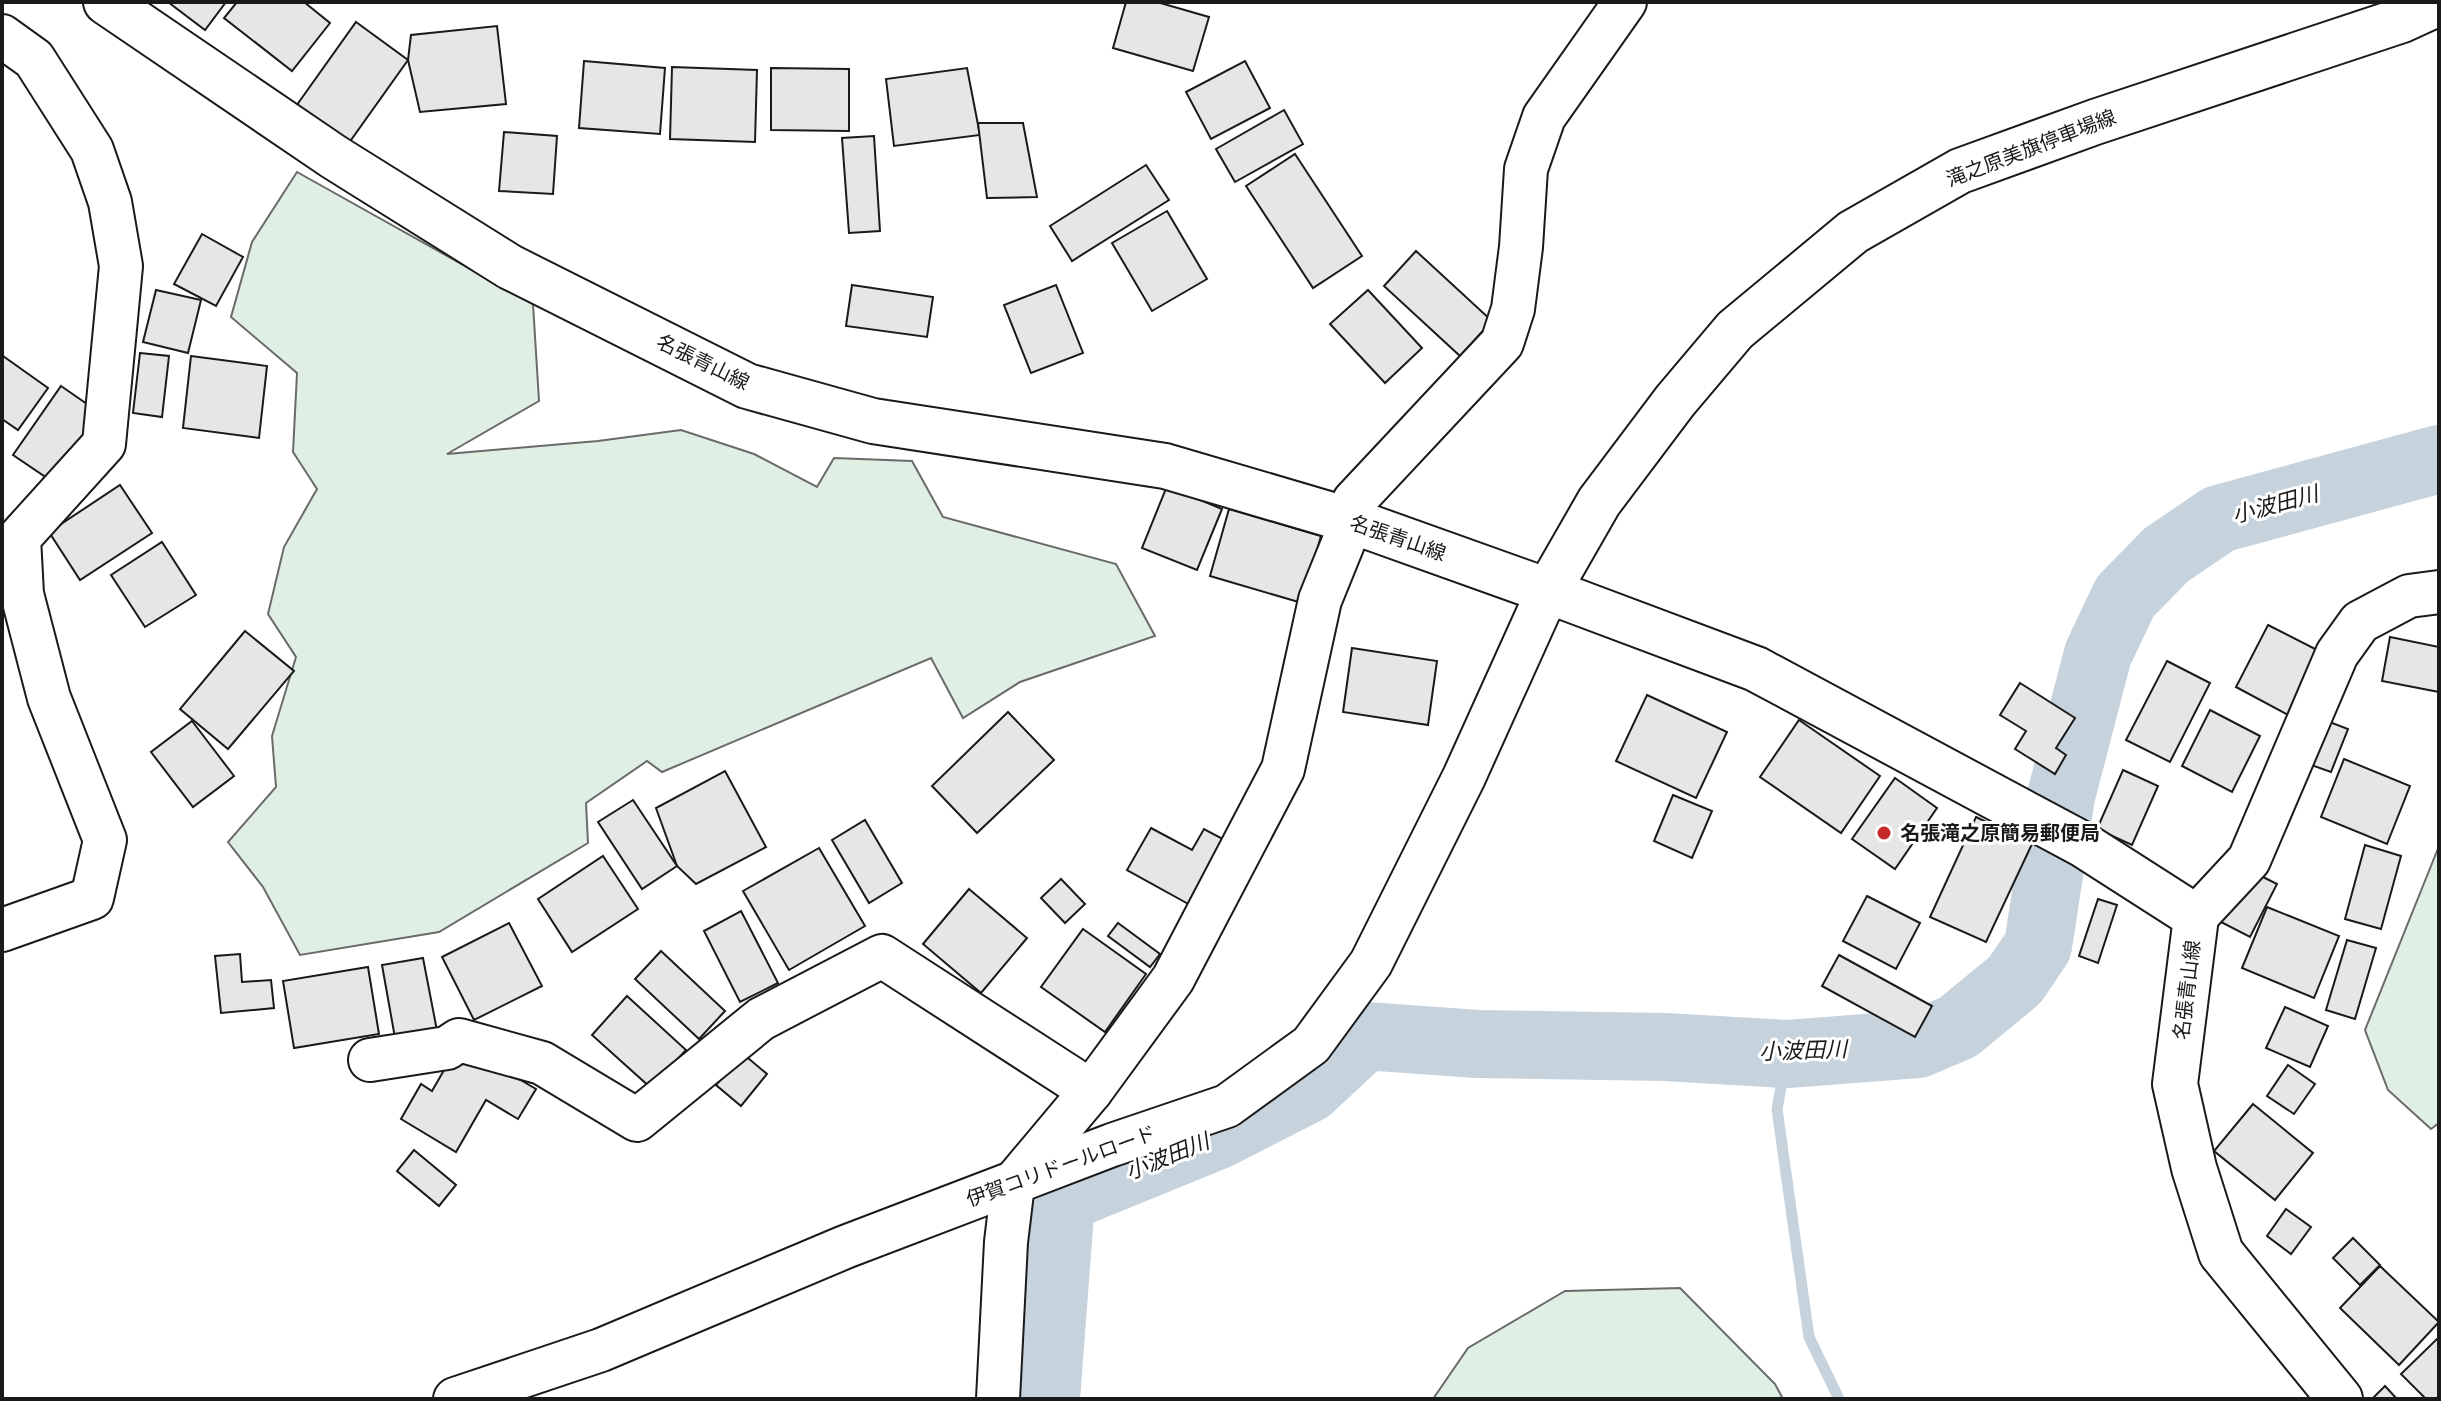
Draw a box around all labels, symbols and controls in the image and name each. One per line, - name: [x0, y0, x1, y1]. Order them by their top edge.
- street label: 滝之原美旗停車場線: [1943, 105, 2119, 191]
- street label: 名張青山線: [653, 329, 753, 395]
- water label: 小波田川: [2229, 480, 2323, 529]
- street label: 名張青山線: [1347, 510, 1449, 566]
- place label: 名張滝之原簡易郵便局: [1900, 821, 2100, 845]
- marker: 名張滝之原簡易郵便局: [1875, 824, 1893, 842]
- street label: 名張青山線: [2169, 939, 2205, 1041]
- water label: 小波田川: [1759, 1035, 1849, 1066]
- street label: 伊賀コリドールロード: [963, 1121, 1159, 1211]
- water label: 小波田川: [1121, 1127, 1215, 1185]

